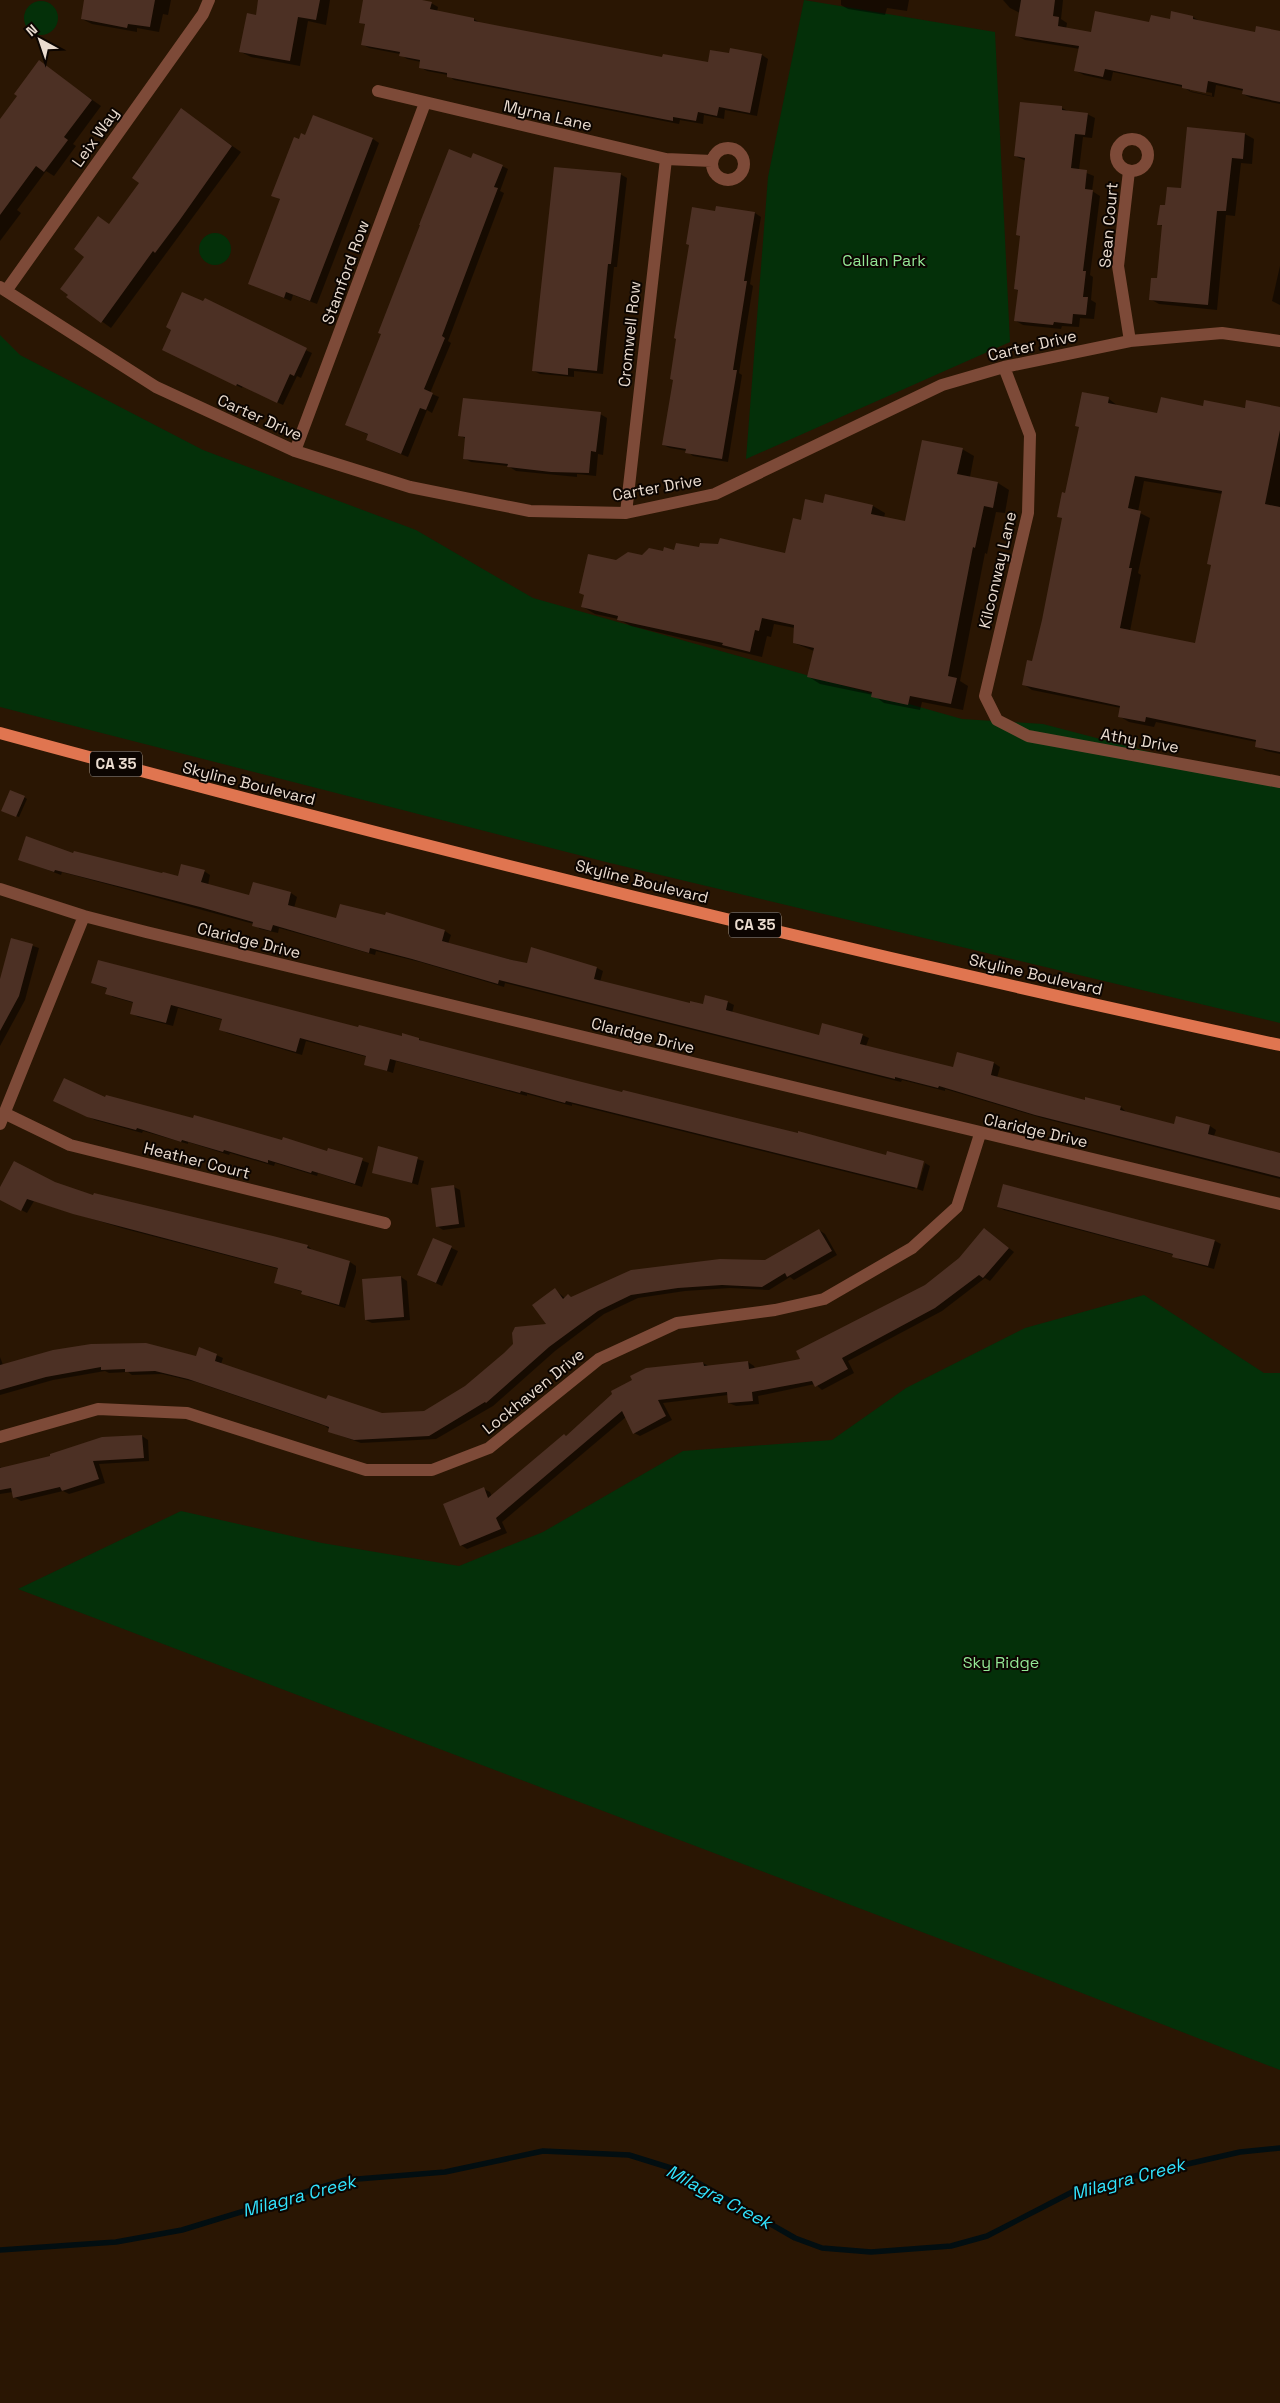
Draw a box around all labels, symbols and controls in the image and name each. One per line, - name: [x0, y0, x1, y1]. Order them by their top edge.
- north arrow: [15, 15, 65, 65]
- text: N: [22, 20, 41, 40]
- street label: Myrna Lane: [502, 95, 594, 136]
- street label: Leix Way: [67, 103, 124, 171]
- street label: Sean Court: [1094, 181, 1123, 269]
- street label: Stamford Row: [317, 217, 374, 327]
- park label: Callan Park: [842, 250, 926, 271]
- street label: Cromwell Row: [613, 280, 645, 388]
- street label: Carter Drive: [986, 325, 1079, 366]
- street label: Carter Drive: [214, 389, 305, 445]
- street label: Carter Drive: [611, 469, 703, 506]
- street label: Kilconway Lane: [974, 509, 1021, 631]
- street label: Athy Drive: [1099, 723, 1181, 758]
- road number: CA 35: [90, 752, 142, 776]
- street label: Skyline Boulevard: [180, 757, 318, 810]
- street label: Skyline Boulevard: [573, 855, 711, 908]
- road number: CA 35: [729, 912, 781, 938]
- street label: Claridge Drive: [195, 917, 303, 963]
- street label: Skyline Boulevard: [967, 949, 1105, 1000]
- street label: Claridge Drive: [589, 1012, 697, 1058]
- street label: Claridge Drive: [982, 1108, 1090, 1153]
- street label: Heather Court: [142, 1137, 252, 1184]
- street label: Lockhaven Drive: [478, 1344, 589, 1439]
- park label: Sky Ridge: [963, 1652, 1039, 1673]
- water label: Milagra Creek: [1069, 2152, 1189, 2205]
- water label: Milagra Creek: [662, 2159, 778, 2235]
- water label: Milagra Creek: [240, 2169, 360, 2222]

